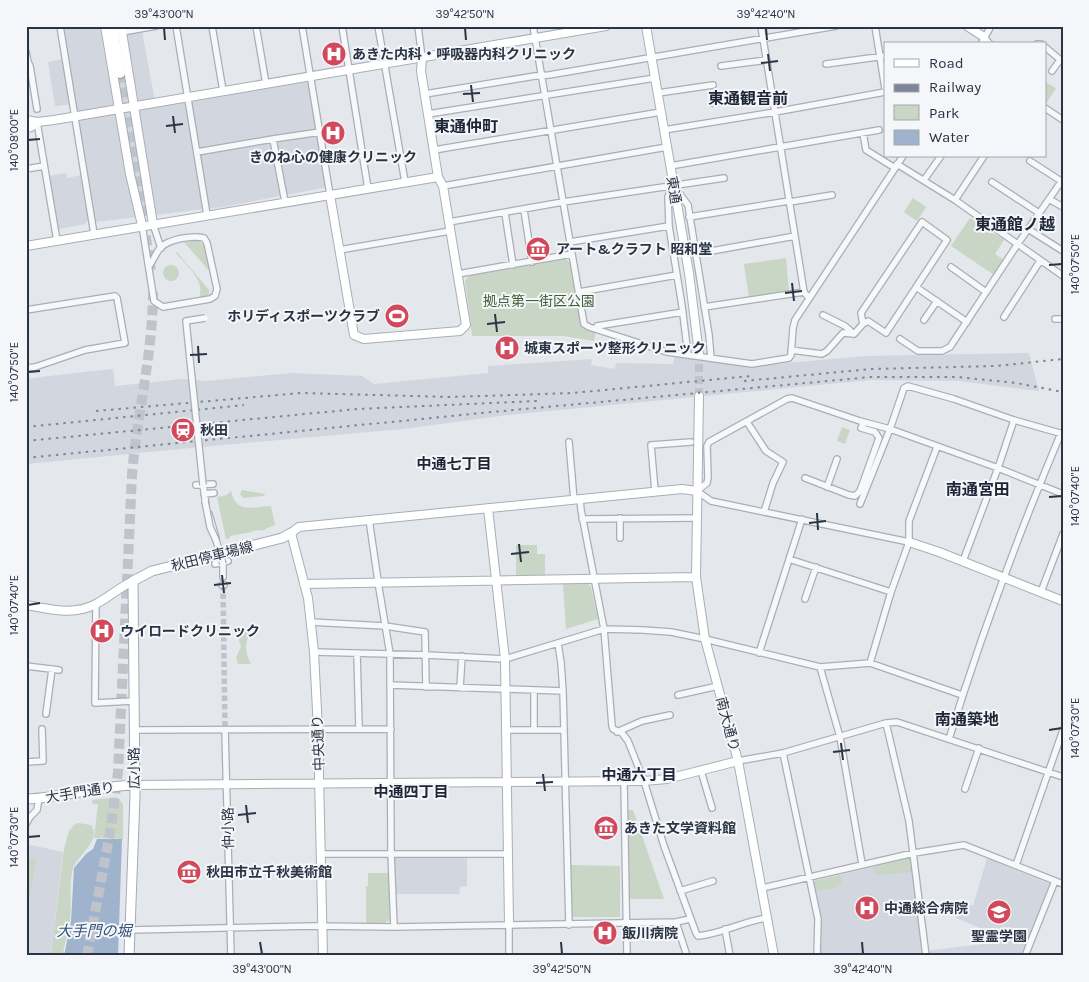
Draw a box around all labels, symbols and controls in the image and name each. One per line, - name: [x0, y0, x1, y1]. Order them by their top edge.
- text: 39°43'00"N: [134, 7, 194, 21]
- text: 39°42'50"N: [435, 7, 495, 21]
- text: 39°42'40"N: [736, 7, 796, 21]
- hospital icon: あきた内科・呼吸器内科クリニック: [321, 41, 347, 67]
- legend: [884, 42, 1046, 158]
- place label: あきた内科・呼吸器内科クリニック: [352, 46, 576, 63]
- text: Road: [929, 54, 964, 72]
- text: Railway: [929, 78, 981, 96]
- district label: 東通観音前: [708, 89, 788, 108]
- text: Park: [929, 104, 959, 122]
- text: 140°08'00"E: [7, 109, 21, 171]
- district label: 東通仲町: [434, 117, 498, 136]
- hospital icon: きのね心の健康クリニック: [320, 120, 346, 146]
- text: Water: [929, 128, 970, 146]
- place label: きのね心の健康クリニック: [249, 149, 417, 166]
- street label: 東通: [663, 175, 684, 205]
- district label: 東通館ノ越: [975, 215, 1055, 234]
- text: 140°07'50"E: [1068, 234, 1082, 294]
- museum icon: アート&クラフト 昭和堂: [525, 236, 551, 262]
- place label: アート&クラフト 昭和堂: [556, 241, 712, 258]
- park label: 拠点第一街区公園: [483, 293, 595, 310]
- sports icon: ホリディスポーツクラブ: [384, 303, 410, 329]
- place label: ホリディスポーツクラブ: [227, 308, 380, 325]
- hospital icon: 城東スポーツ整形クリニック: [494, 335, 520, 361]
- place label: 城東スポーツ整形クリニック: [524, 340, 706, 357]
- text: 140°07'50"E: [7, 342, 21, 402]
- station icon: 秋田: [170, 417, 196, 443]
- place label: 秋田: [200, 422, 228, 439]
- district label: 中通七丁目: [416, 455, 492, 473]
- text: 140°07'40"E: [1068, 466, 1082, 526]
- district label: 南通宮田: [946, 480, 1010, 499]
- street label: 秋田停車場線: [169, 538, 255, 575]
- text: 140°07'40"E: [7, 575, 21, 635]
- hospital icon: ウイロードクリニック: [89, 618, 115, 644]
- place label: ウイロードクリニック: [120, 623, 260, 640]
- street label: 南大通り: [712, 695, 743, 753]
- text: 140°07'30"E: [1068, 698, 1082, 758]
- district label: 南通築地: [935, 710, 999, 729]
- street label: 中央通り: [309, 715, 328, 771]
- street label: 広小路: [126, 747, 143, 789]
- district label: 中通六丁目: [601, 766, 677, 784]
- street label: 大手門通り: [44, 779, 116, 806]
- district label: 中通四丁目: [373, 783, 449, 801]
- text: 140°07'30"E: [7, 807, 21, 867]
- street label: 仲小路: [220, 807, 237, 849]
- museum icon: あきた文学資料館: [593, 815, 619, 841]
- place label: あきた文学資料館: [624, 820, 736, 837]
- museum icon: 秋田市立千秋美術館: [176, 859, 202, 885]
- place label: 秋田市立千秋美術館: [206, 864, 332, 881]
- hospital icon: 中通総合病院: [854, 895, 880, 921]
- school or university icon: 聖霊学園: [986, 899, 1012, 925]
- place label: 中通総合病院: [884, 900, 968, 917]
- hospital icon: 飯川病院: [592, 920, 618, 946]
- water label: 大手門の堀: [56, 922, 133, 940]
- place label: 飯川病院: [622, 925, 678, 942]
- place label: 聖霊学園: [971, 928, 1027, 945]
- text: 39°43'00"N: [232, 962, 292, 976]
- text: 39°42'50"N: [532, 962, 592, 976]
- text: 39°42'40"N: [833, 962, 893, 976]

